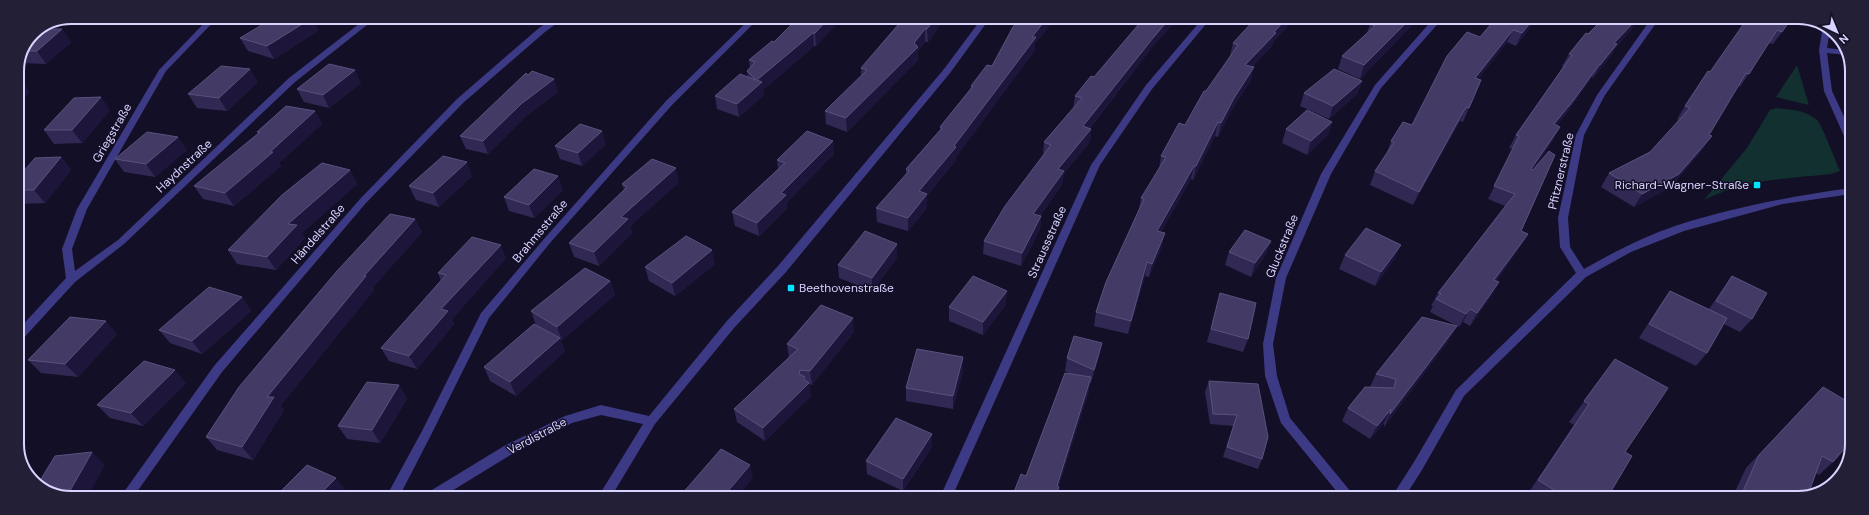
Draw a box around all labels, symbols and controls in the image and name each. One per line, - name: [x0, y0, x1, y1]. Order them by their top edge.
- north arrow: [1817, 12, 1857, 52]
- text: N: [1836, 31, 1852, 47]
- street label: Griegstraße: [89, 100, 135, 166]
- street label: Pfitznerstraße: [1544, 131, 1578, 211]
- street label: Haydnstraße: [153, 136, 216, 196]
- place label: Richard-Wagner-Straße: [1615, 177, 1749, 193]
- marker: Richard-Wagner-Straße: [1752, 180, 1762, 190]
- street label: Brahmsstraße: [509, 196, 571, 266]
- street label: Händelstraße: [287, 200, 349, 267]
- street label: Straussstraße: [1024, 203, 1070, 281]
- street label: Gluckstraße: [1262, 212, 1302, 280]
- place label: Beethovenstraße: [799, 280, 894, 296]
- marker: Beethovenstraße: [786, 283, 796, 293]
- street label: Verdistraße: [505, 414, 569, 458]

